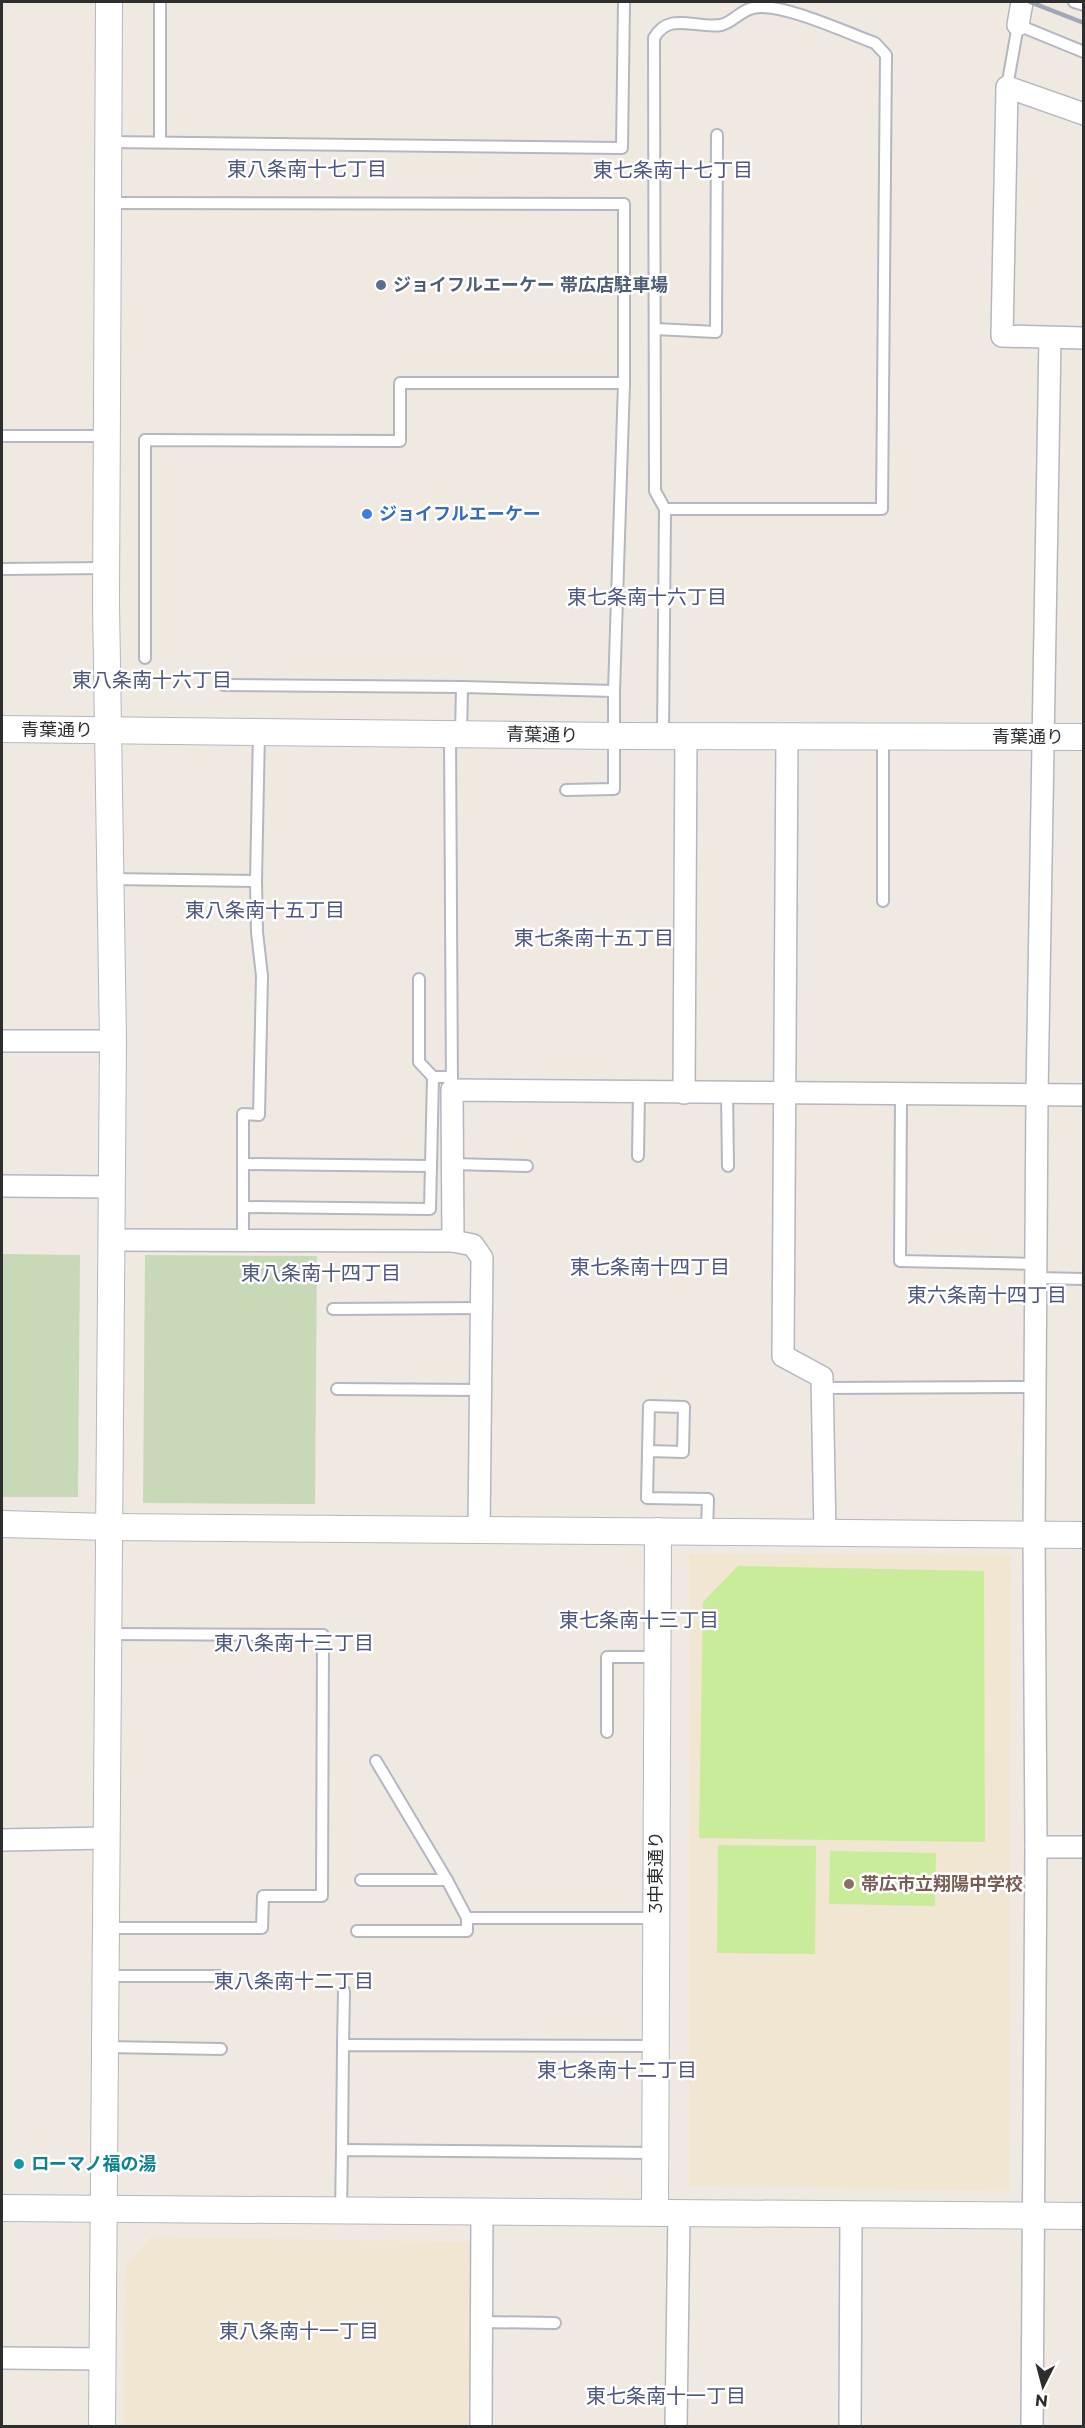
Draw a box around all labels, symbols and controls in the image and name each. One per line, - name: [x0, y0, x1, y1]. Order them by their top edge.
- district label: 東八条南十七丁目: [227, 157, 387, 181]
- district label: 東七条南十七丁目: [593, 158, 753, 182]
- place label: ジョイフルエーケー 帯広店駐車場: [393, 274, 668, 296]
- marker: ジョイフルエーケー 帯広店駐車場: [374, 278, 388, 292]
- place label: ジョイフルエーケー: [379, 503, 541, 525]
- marker: ジョイフルエーケー: [360, 507, 374, 521]
- district label: 東七条南十六丁目: [567, 585, 727, 609]
- district label: 東八条南十六丁目: [72, 668, 232, 692]
- street label: 青葉通り: [21, 719, 93, 741]
- street label: 青葉通り: [506, 723, 578, 747]
- street label: 青葉通り: [992, 726, 1064, 748]
- district label: 東八条南十五丁目: [185, 898, 345, 922]
- district label: 東七条南十五丁目: [514, 926, 674, 950]
- district label: 東七条南十四丁目: [570, 1255, 730, 1279]
- district label: 東八条南十四丁目: [241, 1261, 401, 1285]
- district label: 東六条南十四丁目: [907, 1283, 1067, 1307]
- district label: 東七条南十三丁目: [559, 1608, 719, 1632]
- district label: 東八条南十三丁目: [214, 1631, 374, 1655]
- street label: 3中東通り: [645, 1831, 667, 1913]
- place label: 帯広市立翔陽中学校: [861, 1873, 1023, 1895]
- marker: 帯広市立翔陽中学校: [842, 1877, 856, 1891]
- district label: 東八条南十二丁目: [214, 1969, 374, 1993]
- district label: 東七条南十二丁目: [537, 2058, 697, 2082]
- place label: ローマノ福の湯: [31, 2153, 156, 2175]
- marker: ローマノ福の湯: [12, 2157, 26, 2171]
- district label: 東八条南十一丁目: [219, 2319, 379, 2343]
- north arrow: [1013, 2356, 1073, 2416]
- district label: 東七条南十一丁目: [586, 2384, 746, 2408]
- text: N: [1034, 2390, 1049, 2411]

